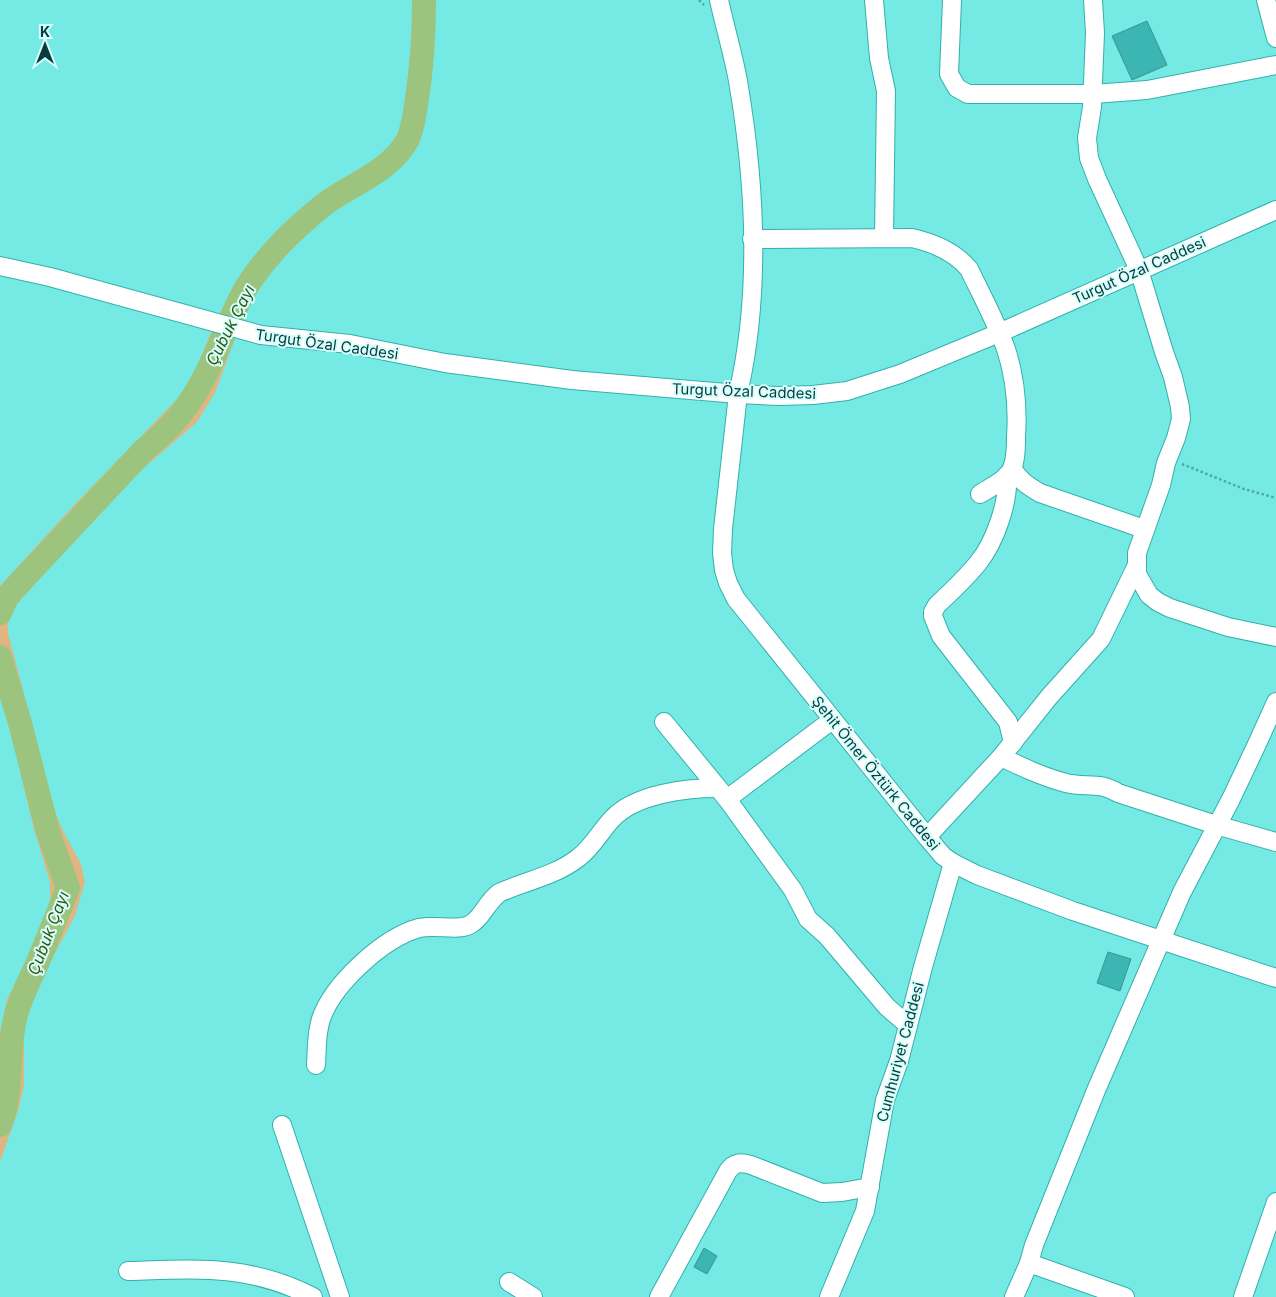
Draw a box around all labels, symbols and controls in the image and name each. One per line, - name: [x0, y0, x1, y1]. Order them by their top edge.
- north arrow: [20, 20, 70, 70]
- text: K: [40, 23, 50, 40]
- street label: Turgut Özal Caddesi: [1069, 232, 1209, 308]
- water label: Çubuk Çayı: [201, 281, 259, 369]
- street label: Turgut Özal Caddesi: [254, 325, 400, 363]
- street label: Turgut Özal Caddesi: [672, 379, 816, 403]
- street label: Şehit Ömer Öztürk Caddesi: [808, 692, 944, 854]
- water label: Çubuk Çayı: [23, 888, 73, 978]
- street label: Cumhuriyet Caddesi: [872, 980, 928, 1124]

